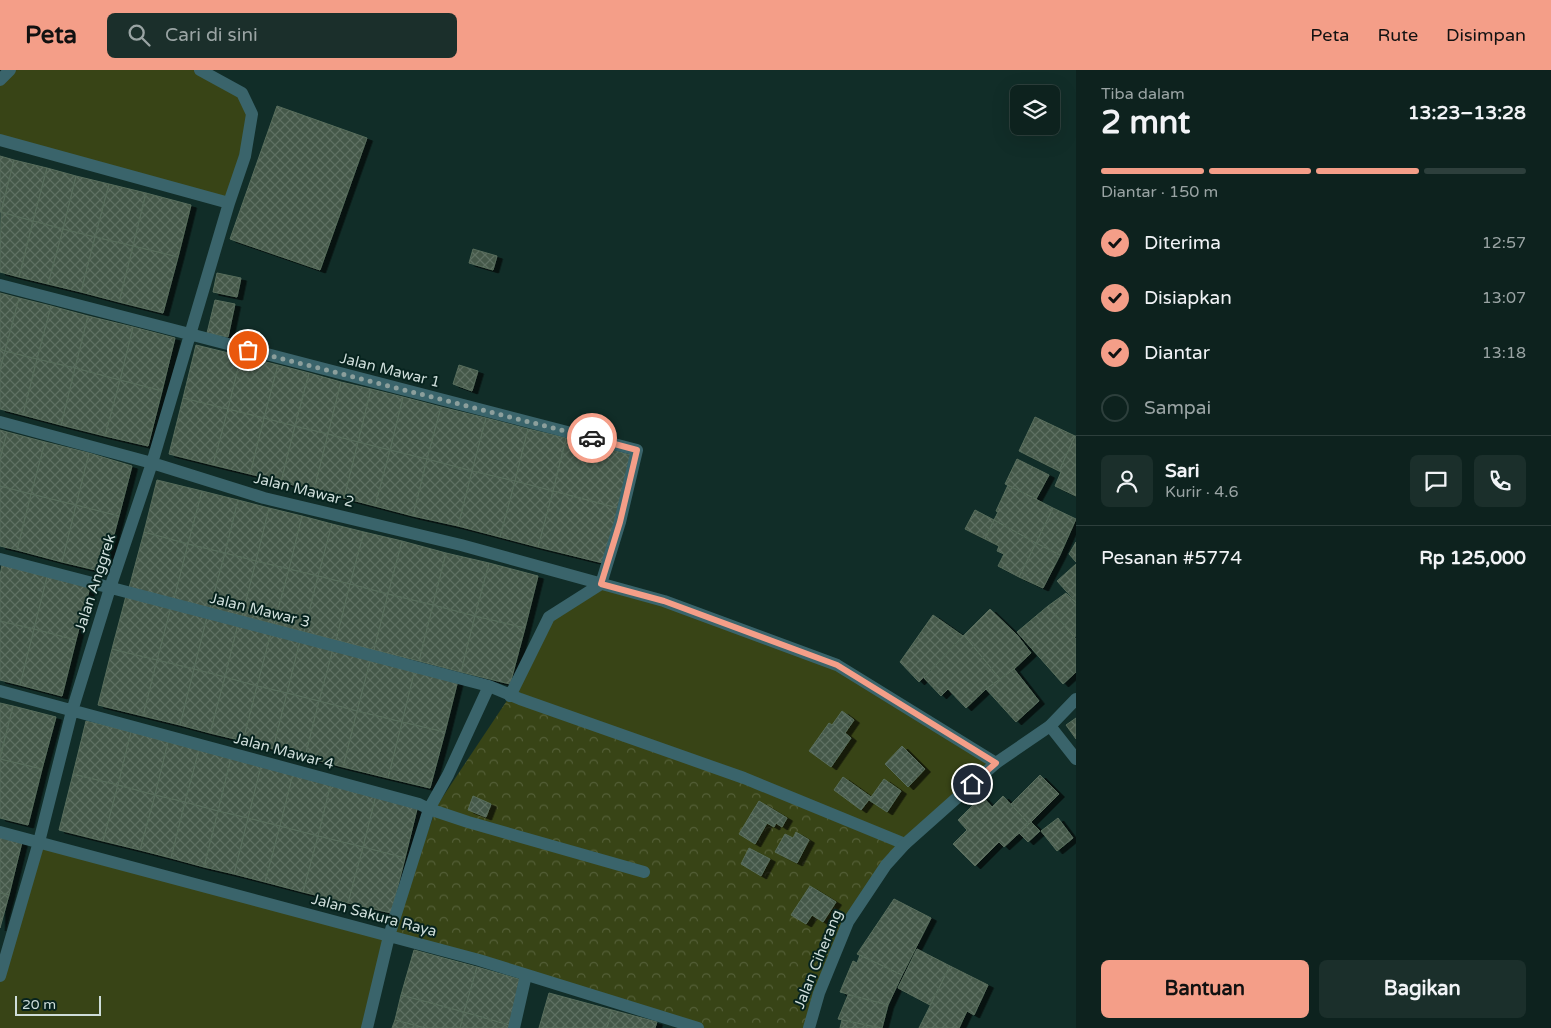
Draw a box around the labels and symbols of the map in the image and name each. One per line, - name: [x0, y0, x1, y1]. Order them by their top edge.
- pin: [227, 329, 269, 371]
- street label: Jalan Mawar 1: [338, 349, 442, 391]
- courier: [567, 413, 617, 463]
- street label: Jalan Mawar 2: [252, 469, 356, 511]
- street label: Jalan Anggrek: [71, 532, 119, 634]
- street label: Jalan Mawar 3: [208, 589, 312, 631]
- street label: Jalan Mawar 4: [232, 729, 336, 773]
- pin: [951, 763, 993, 805]
- street label: Jalan Sakura Raya: [309, 890, 439, 940]
- street label: Jalan Ciherang: [790, 907, 846, 1011]
- scale bar: [15, 993, 101, 1016]

